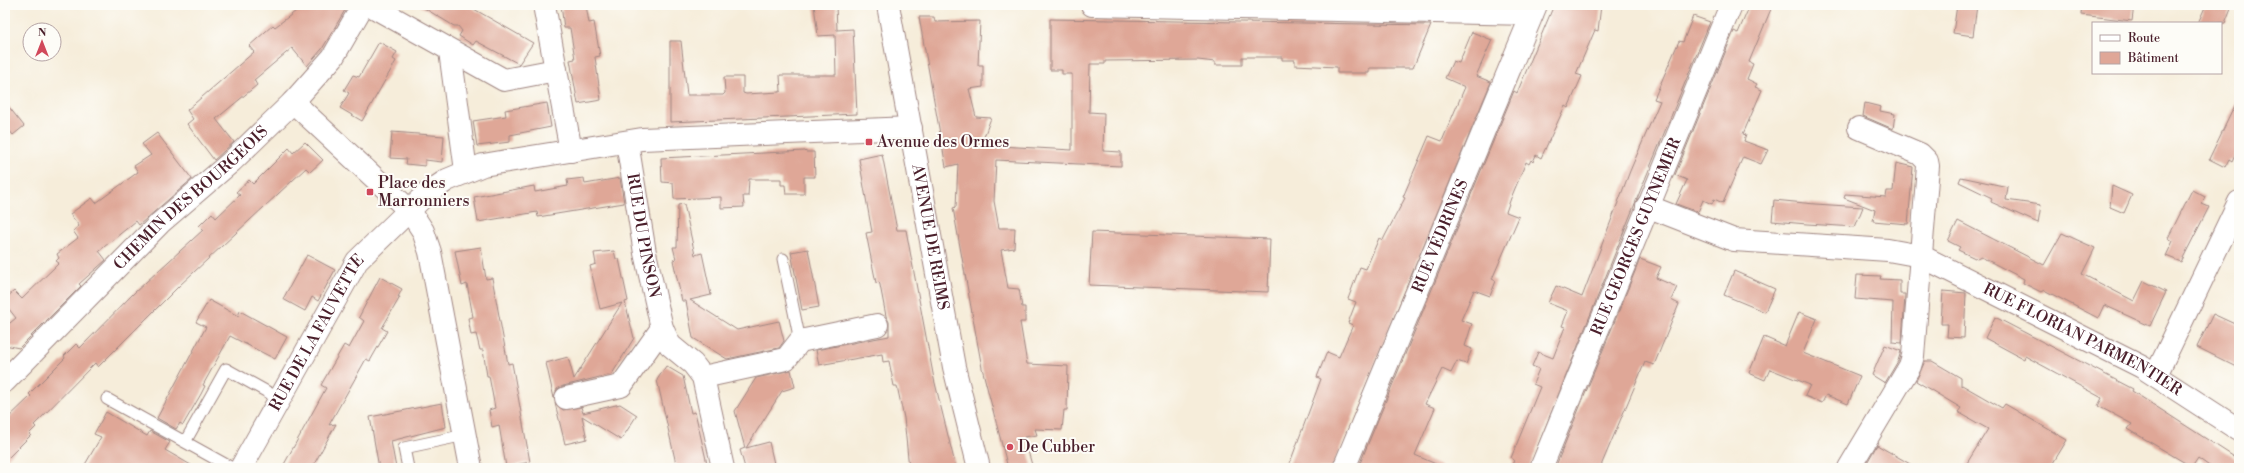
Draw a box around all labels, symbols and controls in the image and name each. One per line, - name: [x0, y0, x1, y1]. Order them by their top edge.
- north arrow: [22, 22, 62, 62]
- legend: [2092, 22, 2222, 74]
- text: N: [38, 26, 47, 40]
- text: Route: [2128, 31, 2160, 46]
- text: Bâtiment: [2127, 51, 2179, 66]
- street label: CHEMIN DES BOURGEOIS: [109, 122, 272, 274]
- place label: Avenue des Ormes: [876, 132, 1009, 152]
- street label: RUE GEORGES GUYNEMER: [1586, 134, 1686, 339]
- marker: Avenue des Ormes: [864, 137, 874, 147]
- street label: AVENUE DE REIMS: [907, 162, 953, 312]
- street label: RUE DU PINSON: [622, 172, 665, 300]
- place label: Place des Marronniers: [378, 173, 470, 211]
- street label: RUE VÉDRINES: [1408, 176, 1473, 296]
- marker: Place des Marronniers: [365, 187, 375, 197]
- street label: RUE DE LA FAUVETTE: [265, 250, 368, 415]
- street label: RUE FLORIAN PARMENTIER: [1980, 279, 2186, 401]
- place label: De Cubber: [1018, 437, 1095, 457]
- marker: De Cubber: [1005, 442, 1015, 452]

